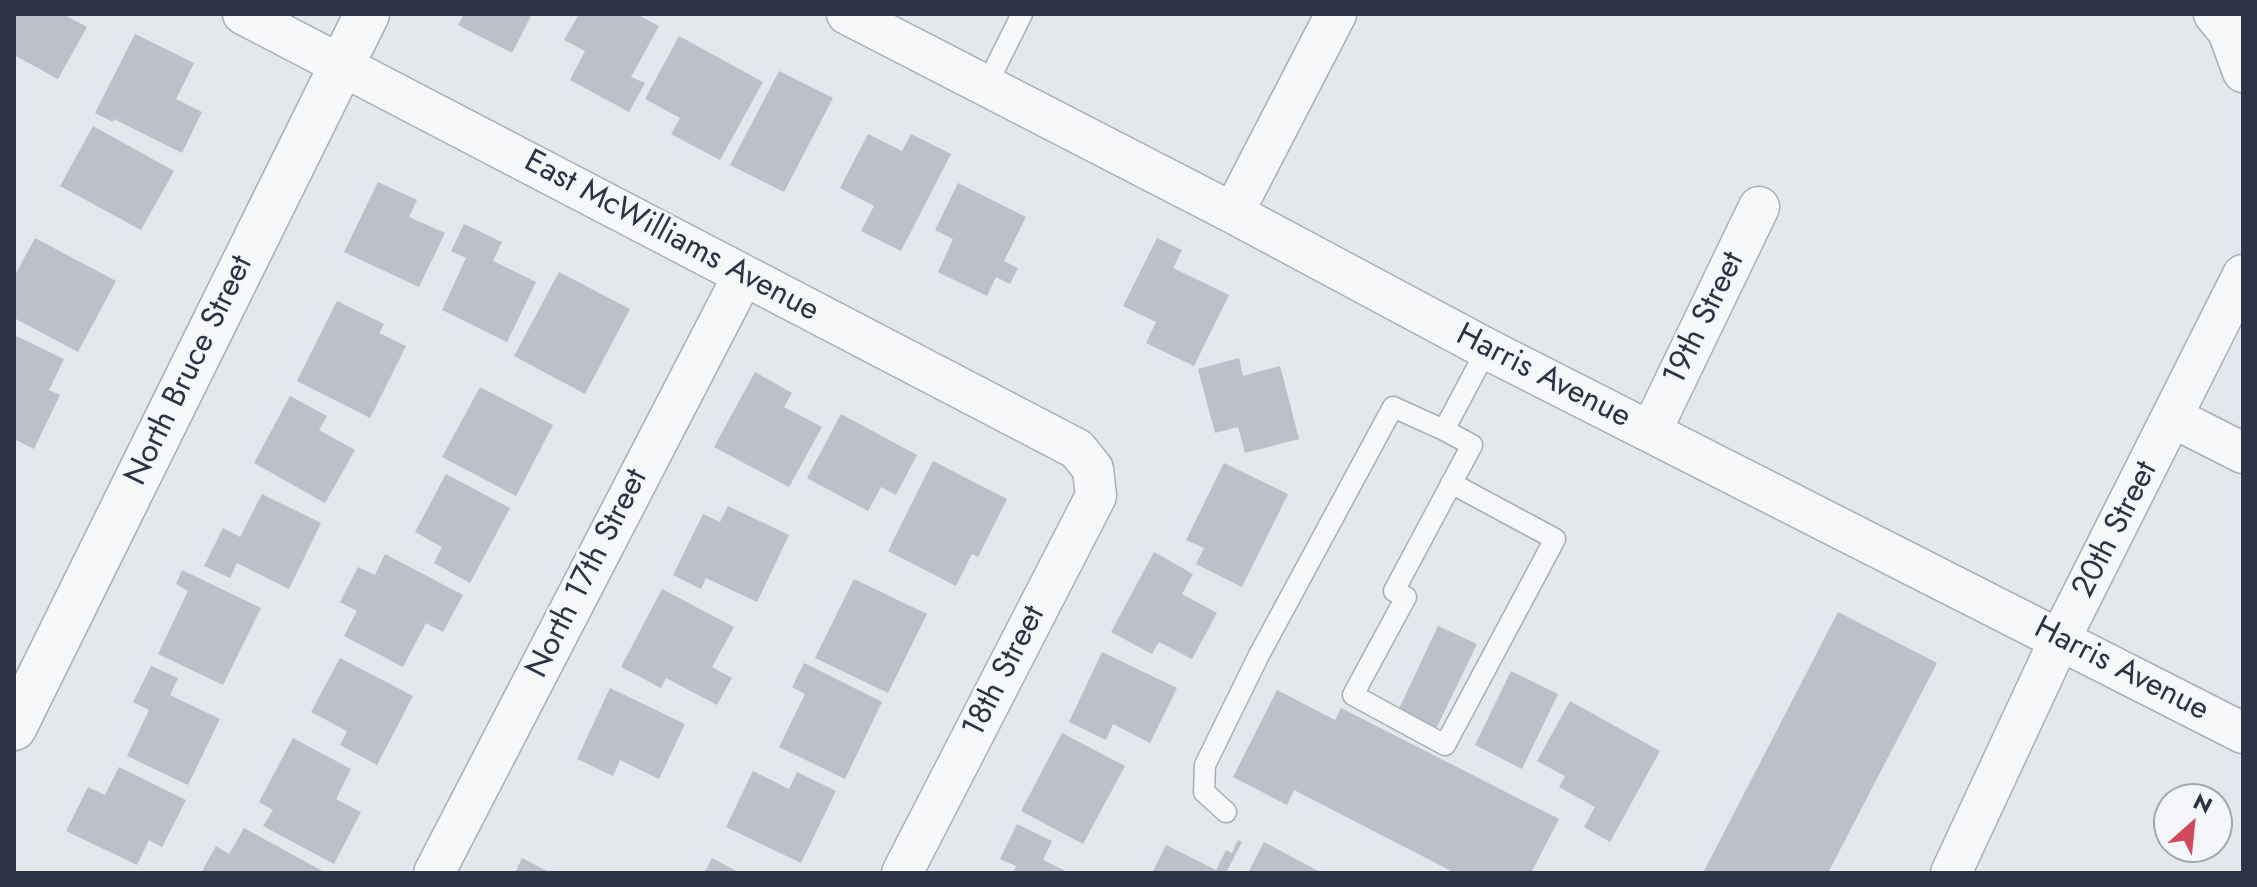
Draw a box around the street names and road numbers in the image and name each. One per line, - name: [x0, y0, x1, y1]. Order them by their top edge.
- street label: East McWilliams Avenue: [517, 143, 825, 331]
- street label: 19th Street: [1656, 246, 1754, 392]
- street label: North Bruce Street: [118, 250, 262, 492]
- street label: Harris Avenue: [1449, 317, 1637, 437]
- street label: 20th Street: [2065, 455, 2167, 605]
- street label: North 17th Street: [519, 463, 657, 685]
- street label: 18th Street: [956, 600, 1054, 744]
- street label: Harris Avenue: [2027, 610, 2215, 730]

